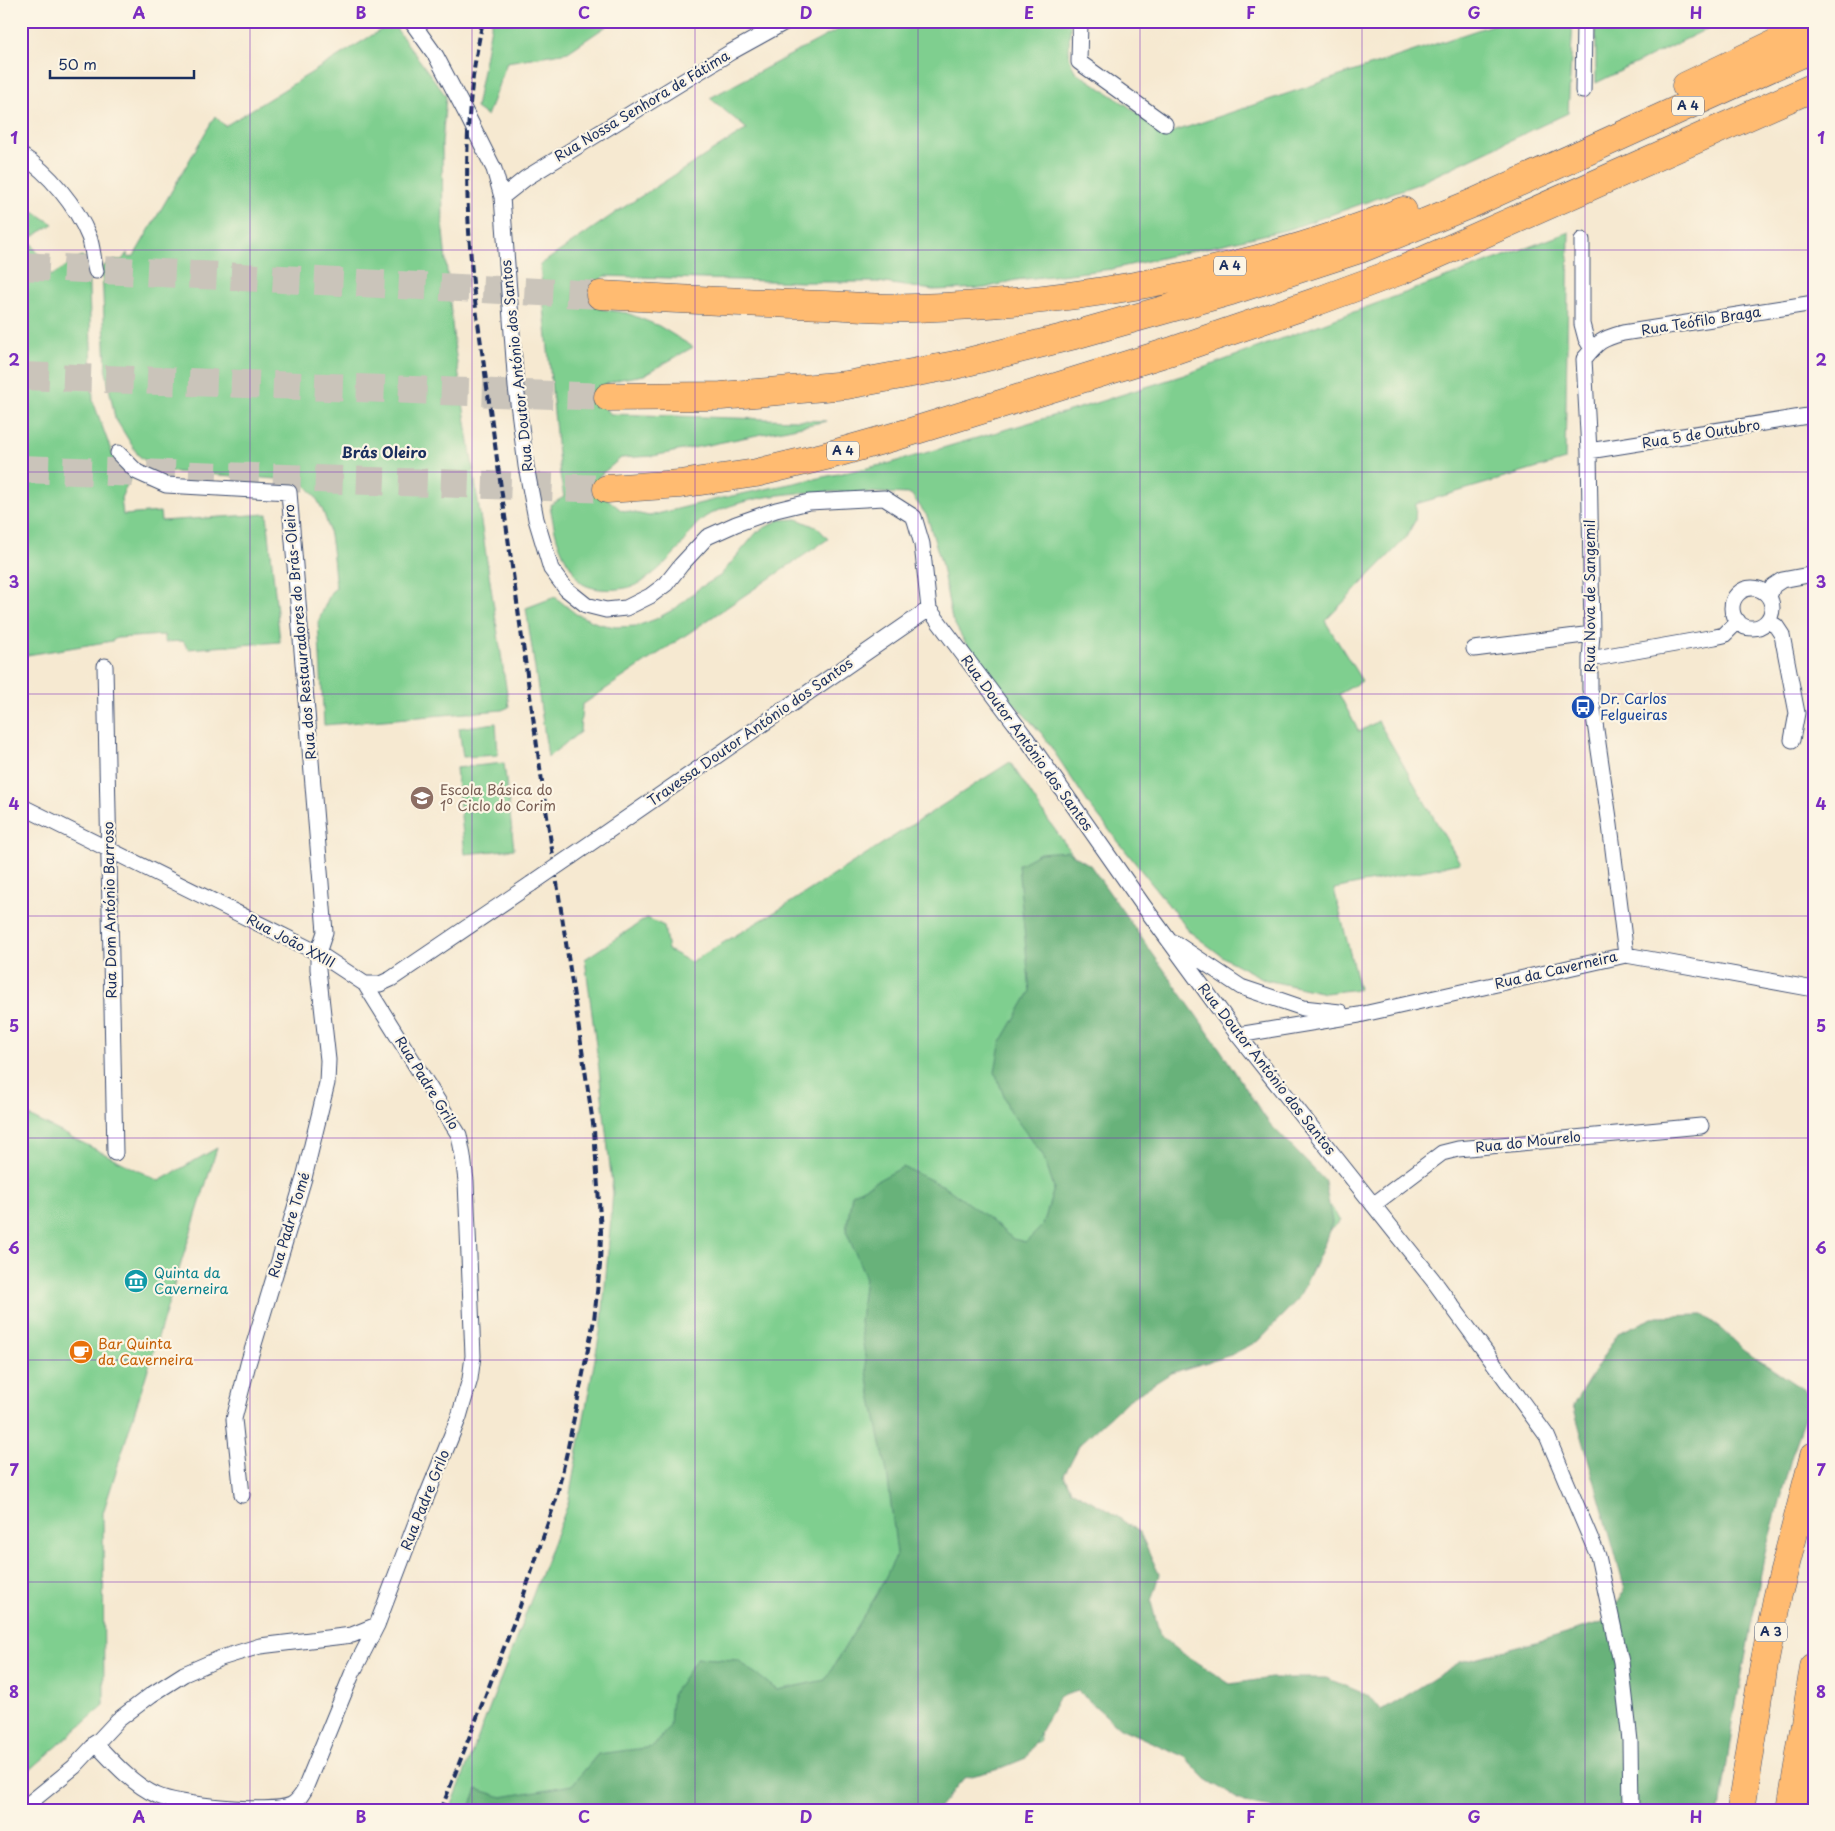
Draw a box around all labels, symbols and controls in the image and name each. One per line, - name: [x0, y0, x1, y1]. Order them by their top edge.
- text: A: [133, 0, 146, 24]
- text: B: [356, 0, 367, 24]
- text: C: [578, 0, 590, 24]
- text: D: [800, 0, 812, 24]
- text: E: [1024, 0, 1034, 24]
- text: F: [1246, 0, 1256, 24]
- text: G: [1467, 0, 1481, 24]
- text: H: [1690, 0, 1702, 24]
- street label: Rua Nossa Senhora de Fátima: [550, 45, 734, 166]
- scale bar: [50, 48, 194, 80]
- text: 50 m: [58, 52, 97, 75]
- road number: A 4: [1672, 96, 1704, 115]
- text: 1: [10, 125, 18, 149]
- text: 1: [1817, 125, 1825, 149]
- road number: A 4: [1214, 256, 1246, 276]
- street label: Rua Doutor António dos Santos: [495, 259, 538, 473]
- street label: Rua Teófilo Braga: [1640, 301, 1762, 340]
- text: 2: [8, 347, 20, 371]
- text: 2: [1815, 347, 1827, 371]
- street label: Rua 5 de Outubro: [1640, 414, 1762, 453]
- district label: Brás Oleiro: [341, 440, 427, 463]
- road number: A 4: [827, 442, 859, 461]
- street label: Rua dos Restauradores do Brás-Oleiro: [278, 503, 321, 761]
- street label: Rua Nova de Sangemil: [1579, 520, 1600, 672]
- text: 3: [9, 569, 19, 593]
- text: 3: [1816, 569, 1826, 593]
- street label: Rua Doutor António dos Santos: [956, 650, 1098, 835]
- street label: Travessa Doutor António dos Santos: [643, 652, 857, 811]
- place label: Dr. Carlos Felgueiras: [1600, 688, 1667, 725]
- bus stop icon: Dr. Carlos Felgueiras: [1570, 694, 1596, 720]
- place label: Escola Básica do 1º Ciclo do Corim: [440, 779, 556, 816]
- school or university icon: Escola Básica do 1º Ciclo do Corim: [409, 785, 435, 811]
- text: 4: [9, 791, 20, 815]
- text: 4: [1816, 791, 1827, 815]
- street label: Rua Dom António Barroso: [97, 821, 122, 999]
- street label: Rua João XXIII: [243, 908, 339, 973]
- street label: Rua da Caverneira: [1493, 945, 1620, 994]
- street label: Rua Doutor António dos Santos: [1194, 978, 1341, 1159]
- text: 5: [9, 1013, 19, 1037]
- text: 5: [1816, 1013, 1826, 1037]
- street label: Rua Padre Grilo: [390, 1032, 465, 1134]
- street label: Rua do Mourelo: [1474, 1125, 1582, 1157]
- street label: Rua Padre Tomé: [262, 1169, 315, 1280]
- text: 6: [8, 1235, 20, 1259]
- text: 6: [1815, 1235, 1827, 1259]
- place label: Quinta da Caverneira: [154, 1262, 228, 1299]
- museum icon: Quinta da Caverneira: [123, 1268, 149, 1294]
- place label: Bar Quinta da Caverneira: [98, 1333, 194, 1370]
- cafe icon: Bar Quinta da Caverneira: [68, 1339, 94, 1365]
- street label: Rua Padre Grilo: [395, 1446, 454, 1553]
- text: 7: [9, 1457, 19, 1481]
- text: 7: [1816, 1457, 1826, 1481]
- road number: A 3: [1755, 1622, 1787, 1641]
- text: 8: [9, 1679, 19, 1703]
- text: 8: [1816, 1679, 1826, 1703]
- text: A: [133, 1804, 146, 1828]
- text: B: [356, 1804, 367, 1828]
- text: C: [578, 1804, 590, 1828]
- text: D: [800, 1804, 812, 1828]
- text: E: [1024, 1804, 1034, 1828]
- text: F: [1246, 1804, 1256, 1828]
- text: G: [1467, 1804, 1481, 1828]
- text: H: [1690, 1804, 1702, 1828]

